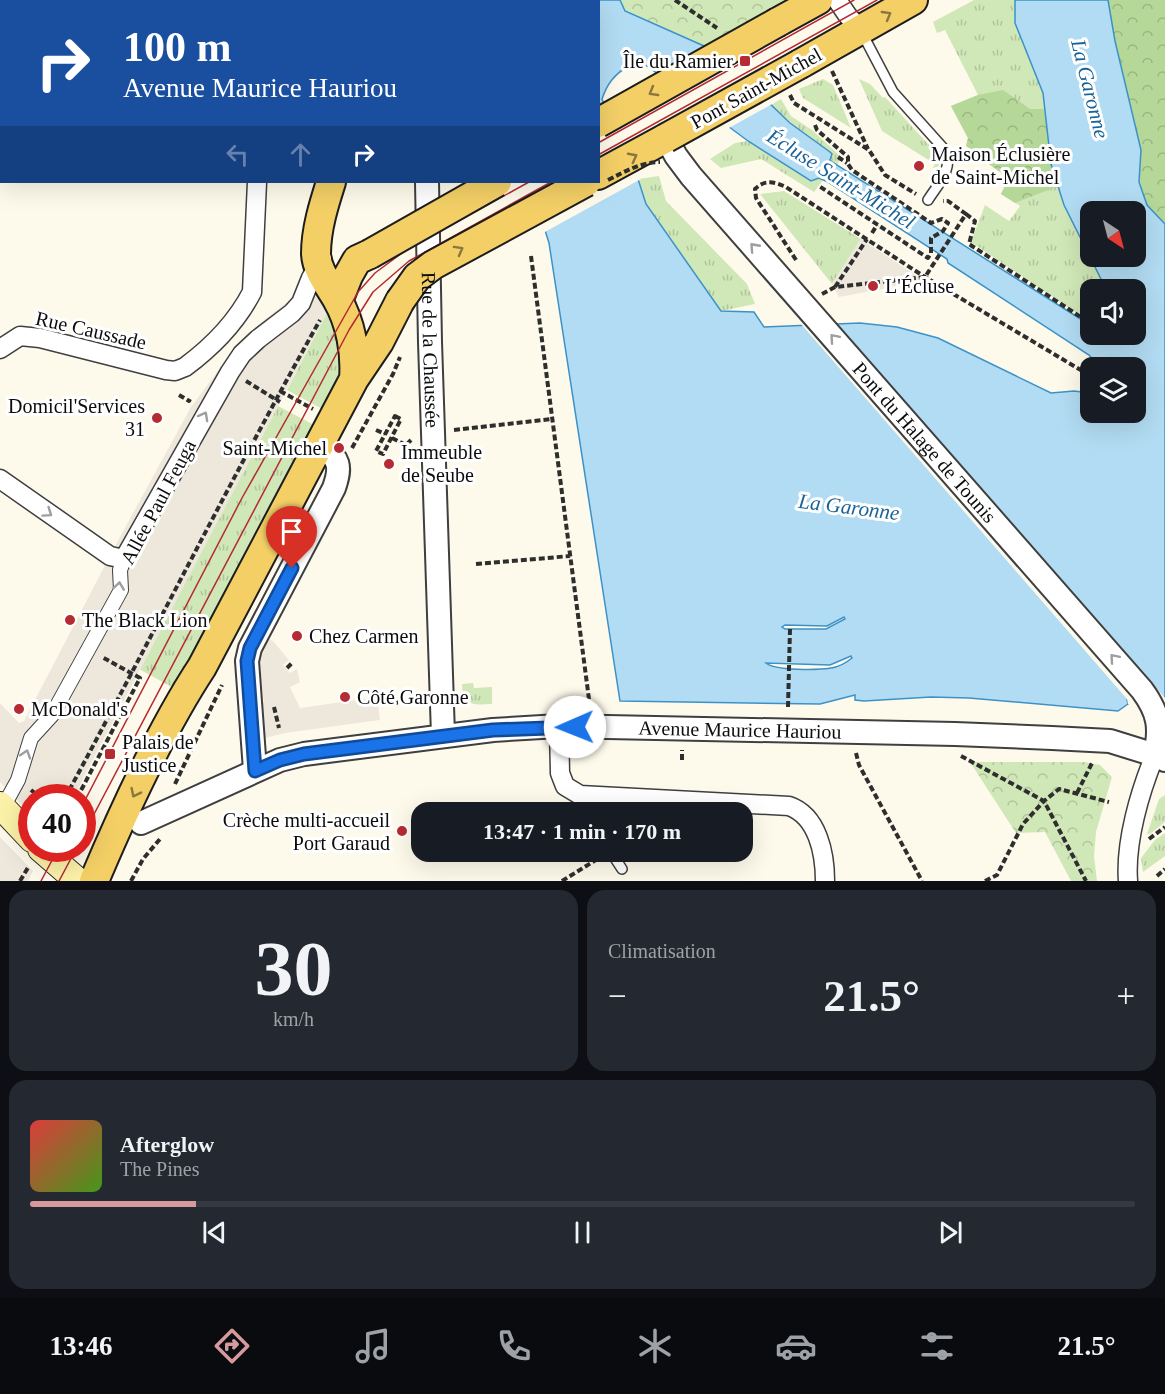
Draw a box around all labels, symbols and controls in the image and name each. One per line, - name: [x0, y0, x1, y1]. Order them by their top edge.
- one-way arrow: [881, 11, 891, 22]
- icon: right: [24, 24, 102, 102]
- text: 100 m: [123, 24, 232, 70]
- water label: La Garonne: [1066, 36, 1114, 141]
- street label: Pont Saint-Michel: [687, 43, 826, 133]
- place label: Île du Ramier: [623, 50, 733, 72]
- marker: Île du Ramier: [738, 54, 752, 68]
- text: Avenue Maurice Hauriou: [123, 73, 397, 103]
- one-way arrow: [649, 85, 659, 96]
- water label: Écluse Saint-Michel: [762, 123, 919, 234]
- icon: left: [221, 138, 254, 171]
- icon: ahead: [284, 138, 317, 171]
- icon: right: [347, 138, 380, 171]
- place label: Maison Éclusière de Saint-Michel: [931, 143, 1071, 188]
- one-way arrow: [626, 153, 637, 164]
- marker: Maison Éclusière de Saint-Michel: [912, 159, 926, 173]
- north arrow: [1080, 201, 1146, 267]
- map controls: [1080, 201, 1146, 423]
- one-way arrow: [750, 243, 761, 254]
- one-way arrow: [453, 246, 463, 257]
- street label: Rue de la Chaussée: [418, 272, 444, 428]
- place label: L'Écluse: [885, 275, 954, 297]
- marker: L'Écluse: [866, 279, 880, 293]
- button: sound: [1080, 279, 1146, 345]
- street label: Rue Caussade: [34, 307, 149, 353]
- one-way arrow: [830, 334, 841, 345]
- button: layers: [1080, 357, 1146, 423]
- street label: Pont du Halage de Tounis: [849, 358, 1001, 527]
- place label: Domicil'Services 31: [8, 395, 145, 440]
- marker: Domicil'Services 31: [150, 411, 164, 425]
- one-way arrow: [197, 412, 208, 423]
- street label: Allée Paul Feuga: [116, 436, 201, 568]
- place label: Saint-Michel: [223, 437, 327, 459]
- marker: Saint-Michel: [332, 441, 346, 455]
- place label: Immeuble de Seube: [401, 441, 482, 486]
- marker: Immeuble de Seube: [382, 457, 396, 471]
- water label: La Garonne: [796, 489, 901, 525]
- one-way arrow: [41, 506, 52, 517]
- pin: [266, 506, 317, 568]
- icon: arrive: [275, 515, 308, 548]
- one-way arrow: [112, 581, 125, 591]
- place label: The Black Lion: [82, 609, 208, 631]
- marker: The Black Lion: [63, 613, 77, 627]
- place label: Chez Carmen: [309, 625, 418, 647]
- marker: Chez Carmen: [290, 629, 304, 643]
- one-way arrow: [1110, 655, 1121, 665]
- place label: Côté Garonne: [357, 686, 469, 708]
- marker: Côté Garonne: [338, 690, 352, 704]
- position arrow: [543, 695, 607, 759]
- place label: McDonald's: [31, 698, 128, 720]
- marker: McDonald's: [12, 702, 26, 716]
- street label: Avenue Maurice Hauriou: [638, 717, 842, 743]
- place label: Palais de Justice: [122, 731, 194, 776]
- marker: Palais de Justice: [103, 747, 117, 761]
- one-way arrow: [19, 749, 31, 760]
- speed limit sign: 40: [18, 784, 96, 862]
- one-way arrow: [131, 786, 142, 797]
- place label: Crèche multi-accueil Port Garaud: [223, 809, 390, 854]
- text: 13:47 · 1 min · 170 m: [483, 819, 681, 844]
- marker: Crèche multi-accueil Port Garaud: [395, 824, 409, 838]
- text: 30: [255, 925, 333, 1012]
- text: Climatisation: [608, 940, 716, 962]
- text: 21.5°: [823, 971, 920, 1021]
- text: −: [608, 978, 627, 1014]
- text: +: [1116, 978, 1135, 1014]
- text: km/h: [273, 1008, 314, 1030]
- text: Afterglow: [120, 1132, 214, 1157]
- text: The Pines: [120, 1158, 199, 1180]
- icon: previous: [198, 1216, 231, 1249]
- icon: pause: [566, 1216, 599, 1249]
- icon: next: [934, 1216, 967, 1249]
- icon: directions: [211, 1325, 253, 1367]
- icon: music: [352, 1325, 394, 1367]
- icon: phone: [493, 1325, 535, 1367]
- icon: climate: [634, 1325, 676, 1367]
- icon: car: [775, 1325, 817, 1367]
- icon: filters: [916, 1325, 958, 1367]
- text: 13:46: [49, 1331, 112, 1361]
- text: 21.5°: [1057, 1331, 1115, 1361]

